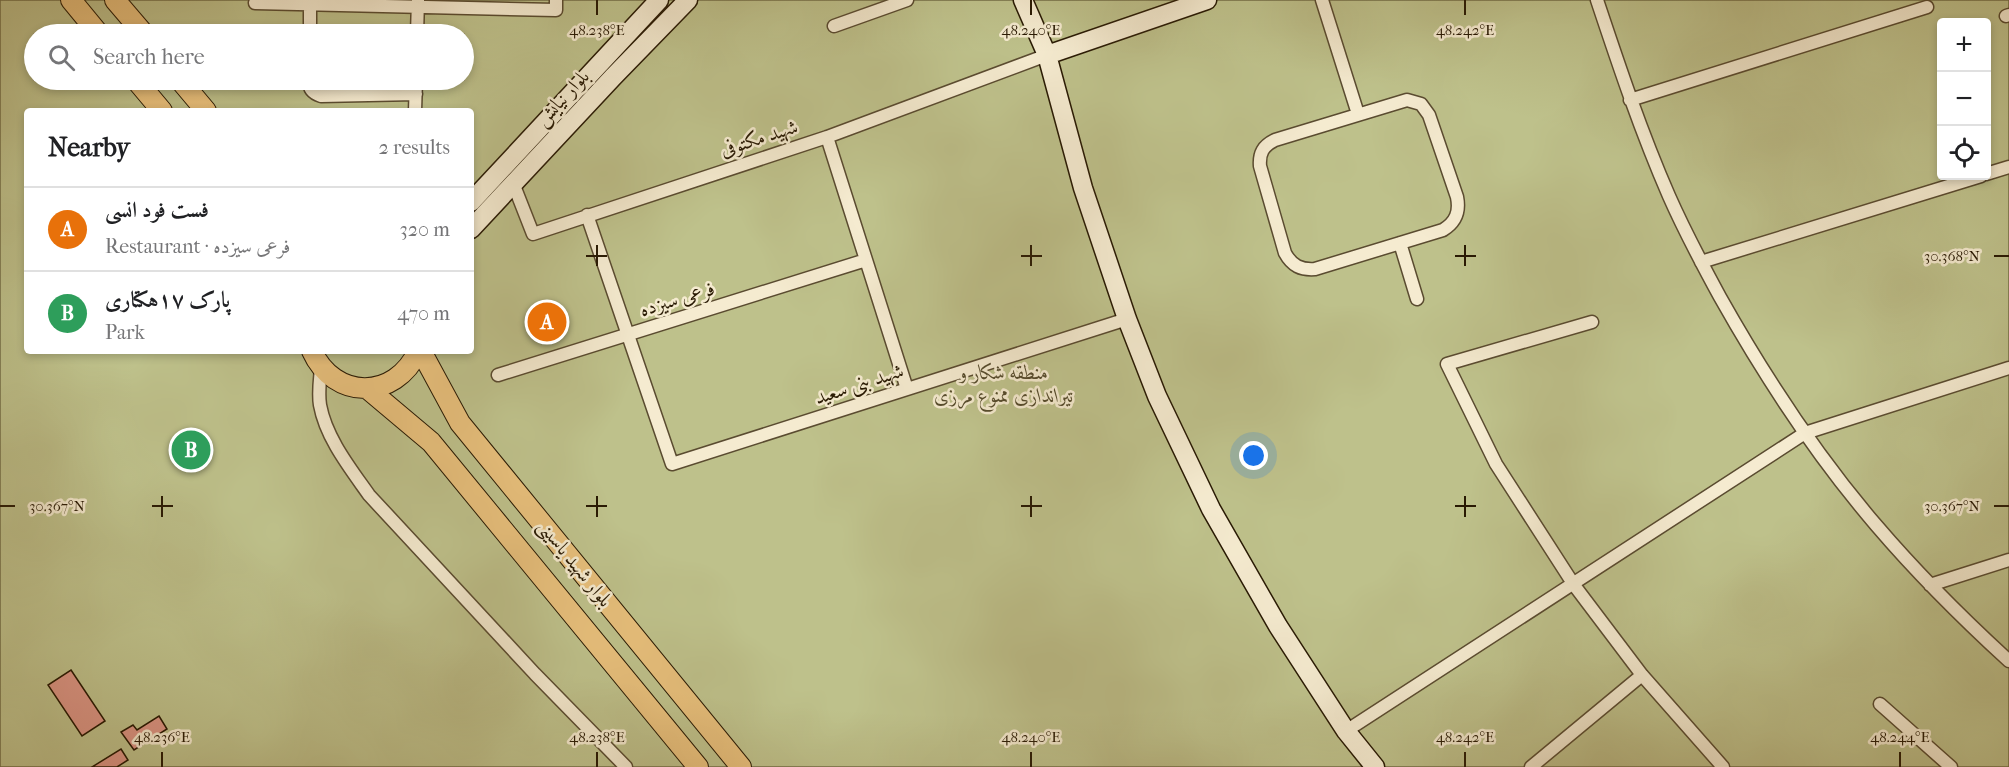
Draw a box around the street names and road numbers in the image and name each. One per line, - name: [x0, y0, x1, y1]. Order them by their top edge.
- street label: بلوار نیایش: [530, 65, 595, 132]
- street label: شهید مکتوفی: [717, 115, 801, 162]
- street label: فرعی سیزده: [637, 277, 718, 322]
- street label: شهید بنی سعید: [812, 359, 907, 411]
- street label: بلوار شهید یاسینی: [530, 515, 617, 613]

